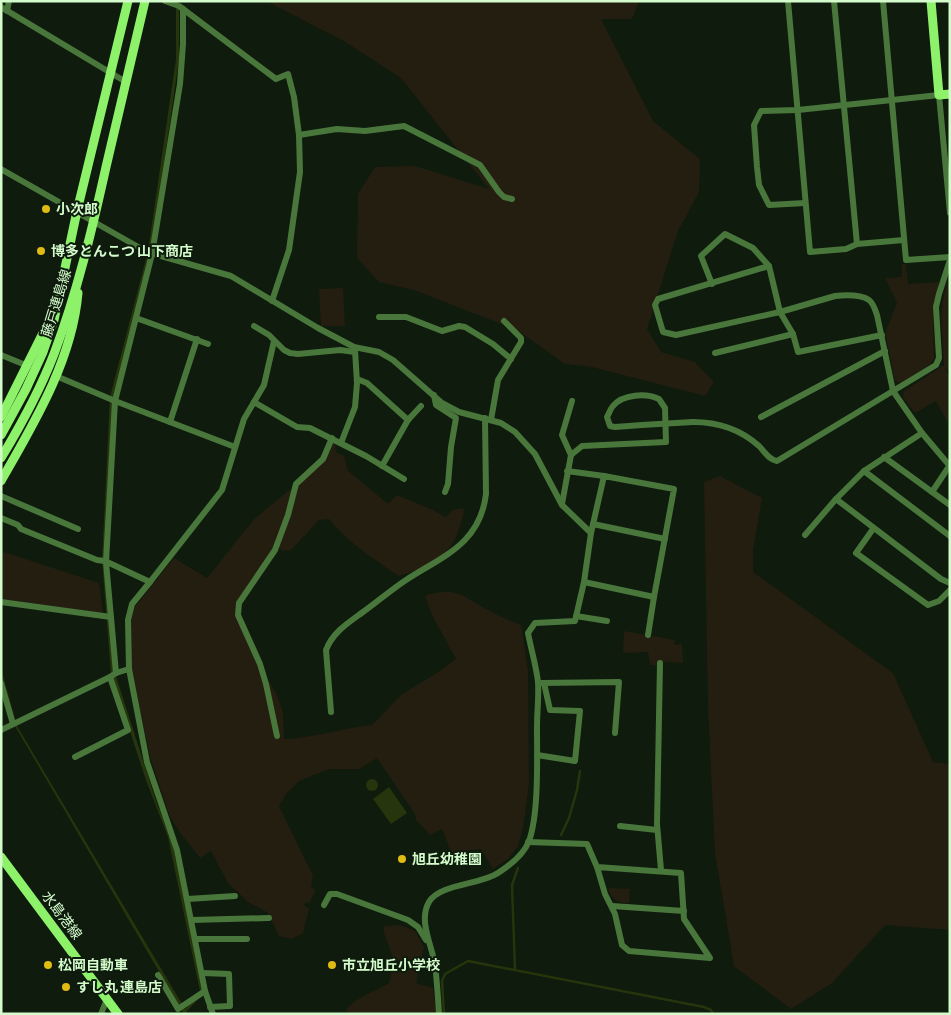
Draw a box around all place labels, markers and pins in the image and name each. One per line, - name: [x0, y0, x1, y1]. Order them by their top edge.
- place label: 小次郎: [56, 201, 98, 217]
- marker: 小次郎: [40, 203, 52, 215]
- place label: 博多とんこつ 山下商店: [51, 243, 193, 259]
- marker: 博多とんこつ 山下商店: [35, 245, 47, 257]
- place label: 旭丘幼稚園: [412, 851, 482, 867]
- marker: 旭丘幼稚園: [396, 853, 408, 865]
- place label: 松岡自動車: [58, 957, 128, 973]
- place label: 市立旭丘小学校: [342, 957, 440, 973]
- marker: 松岡自動車: [42, 959, 54, 971]
- marker: 市立旭丘小学校: [326, 959, 338, 971]
- place label: すし丸 連島店: [76, 979, 162, 995]
- marker: すし丸 連島店: [60, 981, 72, 993]

